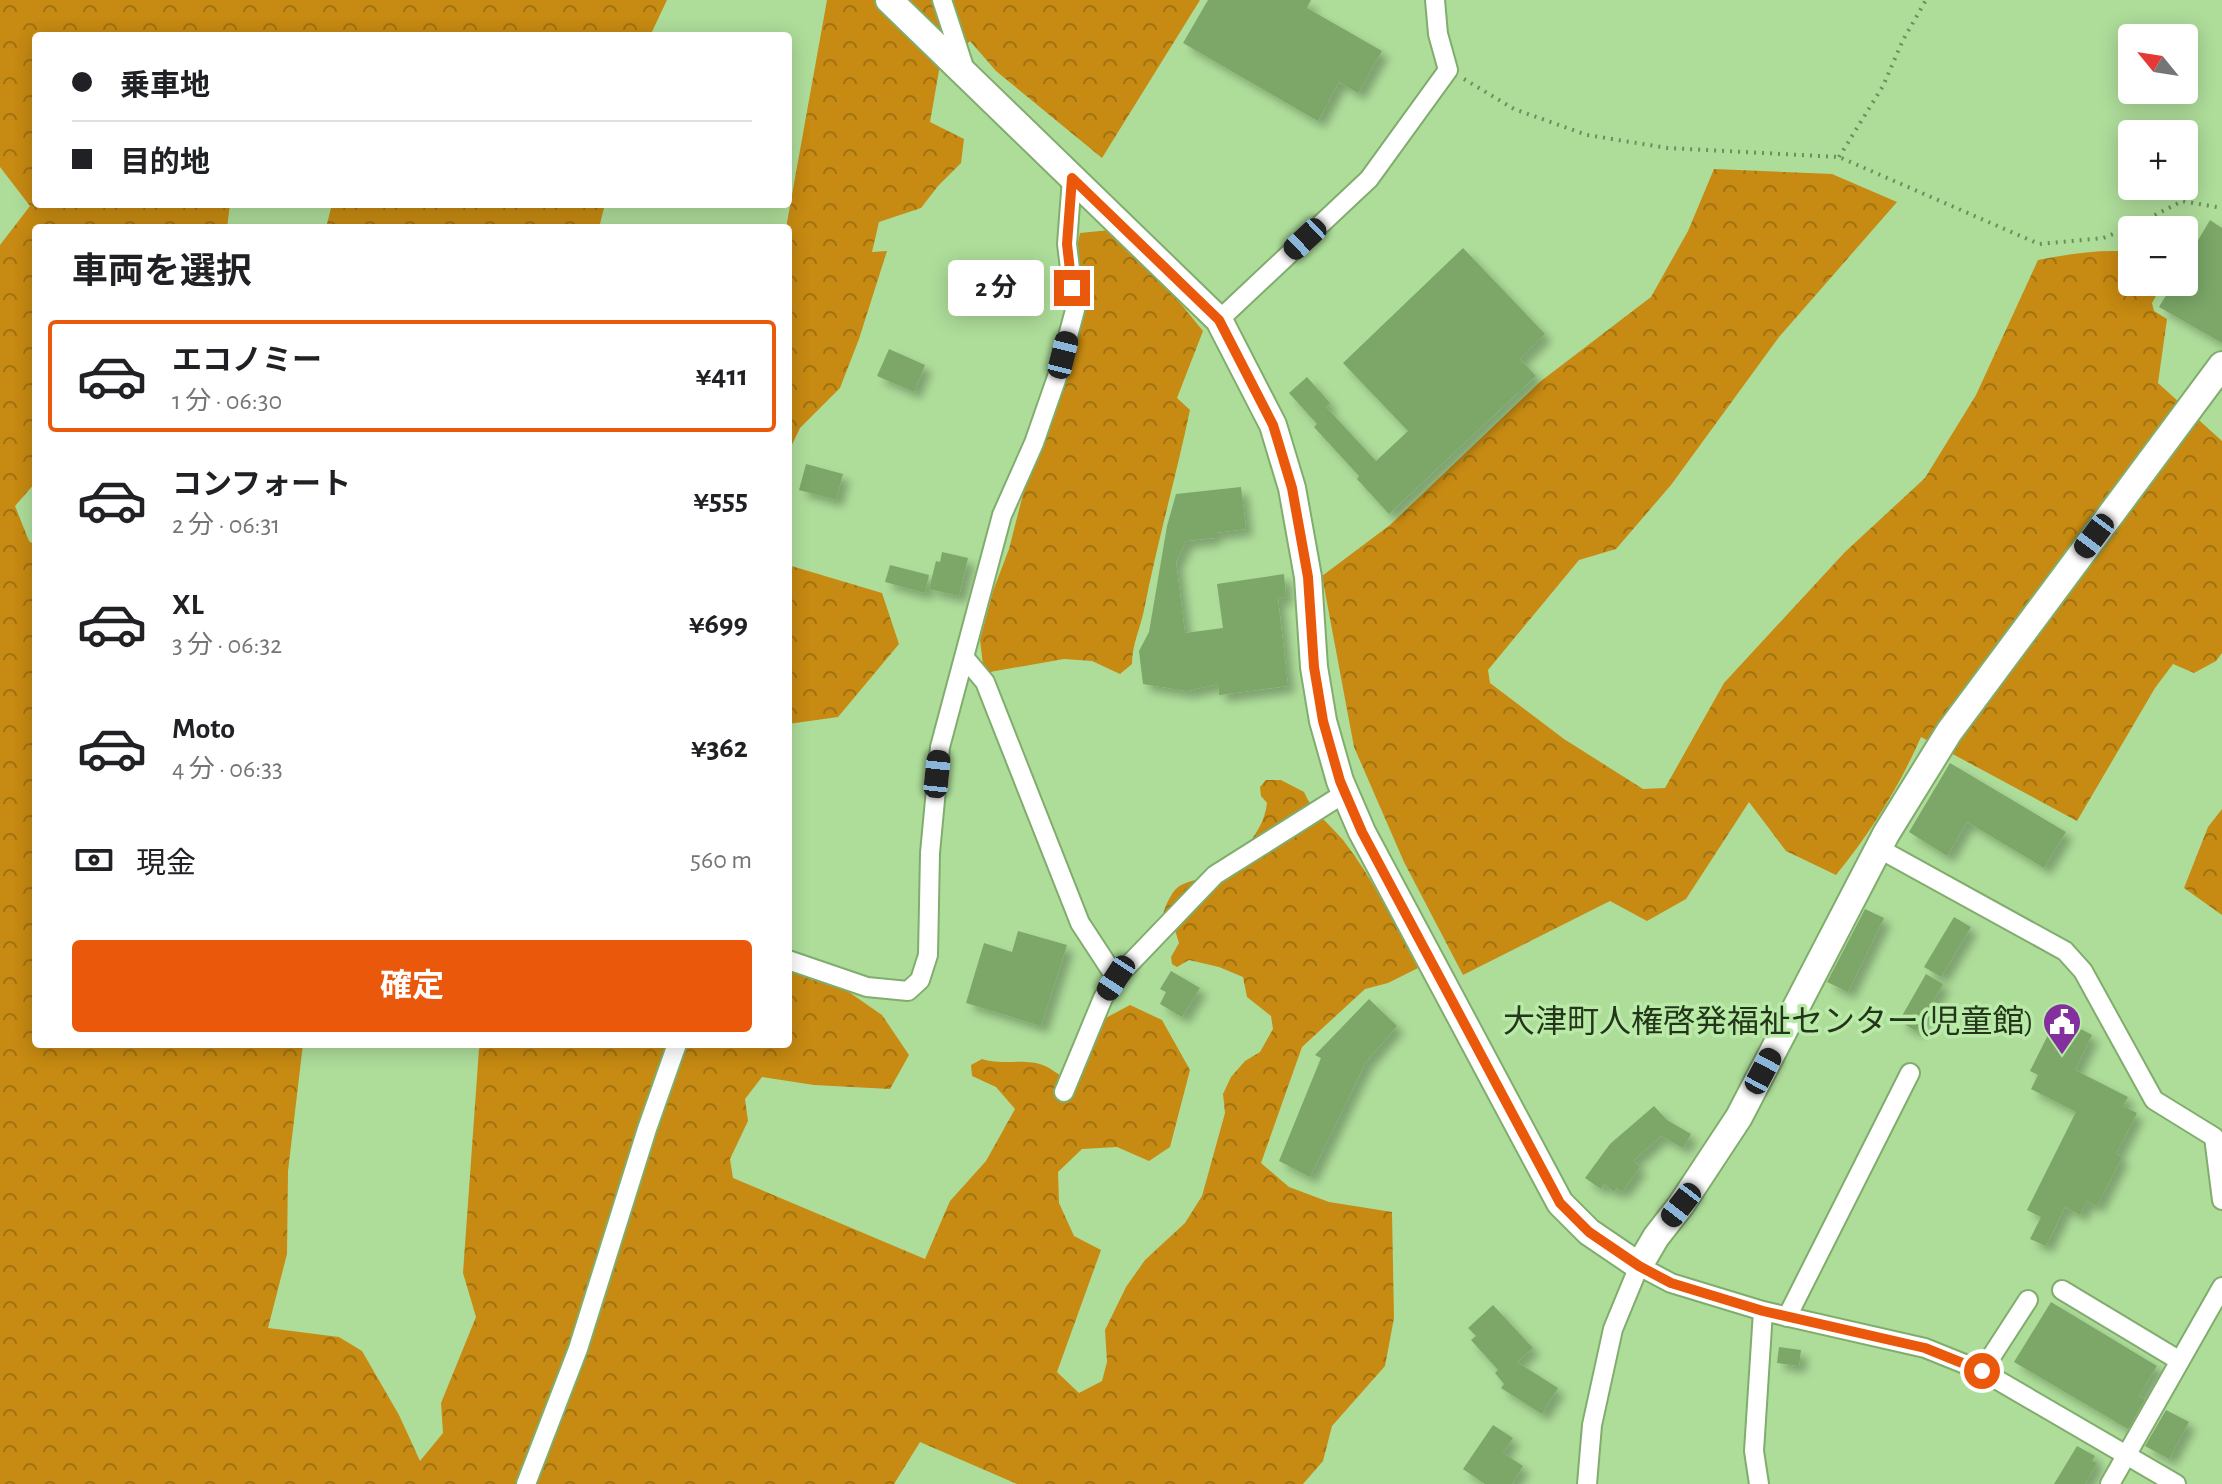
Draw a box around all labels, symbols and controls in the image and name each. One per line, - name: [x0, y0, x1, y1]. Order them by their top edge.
- north arrow: [2118, 24, 2198, 104]
- map controls: [2118, 24, 2198, 296]
- text: 乗車地: [120, 71, 210, 101]
- button: +: [2118, 120, 2198, 200]
- text: 目的地: [120, 148, 210, 178]
- car: [1279, 214, 1331, 264]
- button: −: [2118, 216, 2198, 296]
- text: 車両を選択: [72, 254, 252, 290]
- callout: 2 分: [948, 260, 1044, 316]
- route end: [1054, 270, 1090, 306]
- text: 2 分: [975, 275, 1017, 301]
- car: [1046, 329, 1080, 381]
- icon: car: [76, 340, 148, 412]
- text: エコノミー: [172, 346, 322, 376]
- text: ¥411: [696, 361, 748, 391]
- text: 1 分 · 06:30: [172, 388, 282, 414]
- icon: car: [76, 464, 148, 536]
- text: コンフォート: [172, 470, 351, 500]
- text: ¥555: [693, 485, 748, 515]
- car: [2070, 510, 2118, 562]
- text: 2 分 · 06:31: [172, 512, 280, 538]
- icon: car: [76, 588, 148, 660]
- text: XL: [172, 590, 204, 620]
- text: ¥699: [689, 609, 748, 639]
- text: 3 分 · 06:32: [172, 632, 282, 658]
- icon: car: [76, 712, 148, 784]
- text: Moto: [172, 714, 235, 744]
- text: ¥362: [691, 733, 748, 763]
- car: [923, 749, 951, 799]
- text: 4 分 · 06:33: [172, 756, 283, 782]
- icon: cash: [72, 838, 116, 882]
- text: 560 m: [690, 847, 752, 873]
- text: 現金: [136, 849, 196, 879]
- button: 確定: [72, 940, 752, 1032]
- car: [1093, 951, 1139, 1005]
- public building icon: 大津町人権啓発福祉センター(児童館): [2041, 1001, 2083, 1056]
- place label: 大津町人権啓発福祉センター(児童館): [1503, 1004, 2034, 1038]
- car: [1741, 1044, 1785, 1098]
- car: [1657, 1179, 1705, 1231]
- route start: [1964, 1353, 2000, 1389]

